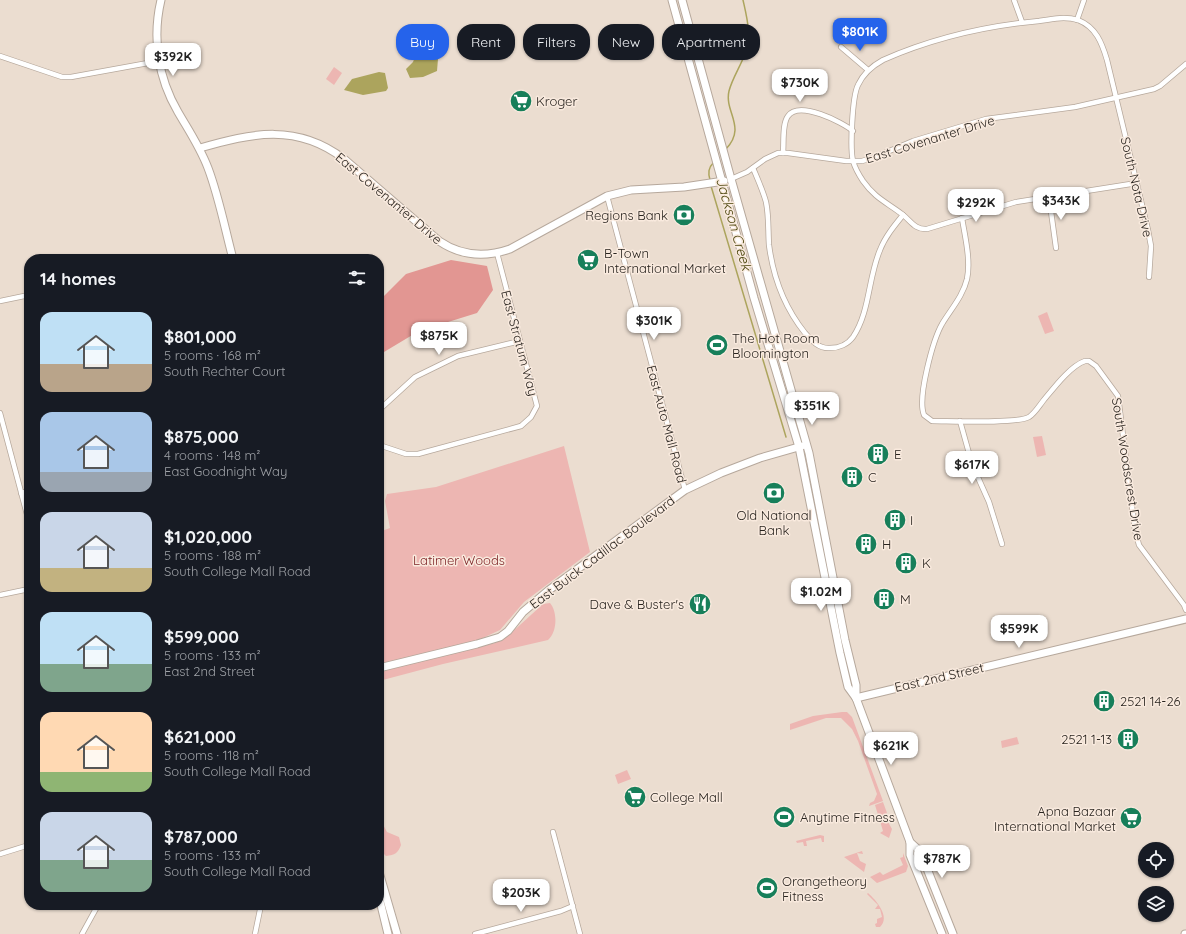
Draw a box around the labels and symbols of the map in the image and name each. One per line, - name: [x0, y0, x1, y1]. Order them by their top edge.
- pin: $801K: [832, 18, 888, 52]
- pin: $392K: [145, 43, 201, 77]
- pin: $730K: [772, 69, 828, 103]
- supermarket icon: Kroger: [508, 88, 534, 114]
- place label: Kroger: [536, 93, 577, 109]
- street label: East Covenanter Drive: [863, 112, 997, 166]
- street label: South Nota Drive: [1118, 135, 1156, 239]
- street label: East Covenanter Drive: [332, 149, 446, 247]
- water label: Jackson Creek: [712, 176, 756, 274]
- pin: $343K: [1033, 187, 1089, 221]
- pin: $292K: [948, 189, 1004, 223]
- bank icon: Regions Bank: [671, 202, 697, 228]
- place label: Regions Bank: [585, 207, 668, 223]
- place label: B-Town International Market: [604, 245, 726, 276]
- supermarket icon: B-Town International Market: [575, 247, 601, 273]
- street label: East Stratum Way: [498, 288, 542, 398]
- pin: $301K: [626, 307, 682, 341]
- pin: $875K: [411, 322, 467, 356]
- place label: The Hot Room Bloomington: [732, 330, 820, 361]
- sports icon: The Hot Room Bloomington: [704, 332, 730, 358]
- street label: East Auto Mall Road: [644, 363, 690, 485]
- pin: $351K: [784, 392, 840, 426]
- street label: South Woodscrest Drive: [1109, 397, 1147, 541]
- building icon: E: [865, 441, 891, 467]
- place label: E: [894, 446, 901, 462]
- pin: $617K: [944, 451, 1000, 485]
- building icon: C: [839, 464, 865, 490]
- place label: C: [868, 469, 877, 485]
- bank icon: Old National Bank: [761, 480, 787, 506]
- street label: East Buick Cadillac Boulevard: [526, 492, 678, 612]
- place label: Old National Bank: [736, 507, 812, 538]
- building icon: I: [882, 507, 908, 533]
- place label: I: [910, 512, 913, 528]
- building icon: H: [853, 531, 879, 557]
- place label: H: [882, 536, 891, 552]
- building icon: K: [893, 550, 919, 576]
- park label: Latimer Woods: [413, 552, 505, 568]
- place label: K: [922, 555, 931, 571]
- pin: $1.02M: [788, 578, 854, 612]
- building icon: M: [871, 586, 897, 612]
- restaurant icon: Dave & Buster's: [687, 591, 713, 617]
- place label: M: [900, 591, 911, 607]
- place label: Dave & Buster's: [590, 596, 684, 612]
- pin: $599K: [991, 615, 1047, 649]
- street label: East 2nd Street: [893, 659, 985, 695]
- building icon: 2521 14-26: [1091, 688, 1117, 714]
- place label: 2521 14-26: [1120, 693, 1181, 709]
- building icon: 2521 1-13: [1115, 726, 1141, 752]
- place label: 2521 1-13: [1061, 731, 1112, 747]
- pin: $621K: [863, 732, 919, 766]
- supermarket icon: College Mall: [622, 784, 648, 810]
- place label: College Mall: [650, 789, 723, 805]
- place label: Apna Bazaar International Market: [994, 803, 1116, 834]
- sports icon: Anytime Fitness: [771, 804, 797, 830]
- supermarket icon: Apna Bazaar International Market: [1118, 805, 1144, 831]
- place label: Anytime Fitness: [800, 809, 895, 825]
- pin: $787K: [914, 845, 970, 879]
- place label: Orangetheory Fitness: [782, 873, 867, 904]
- sports icon: Orangetheory Fitness: [754, 875, 780, 901]
- pin: $203K: [493, 879, 549, 913]

